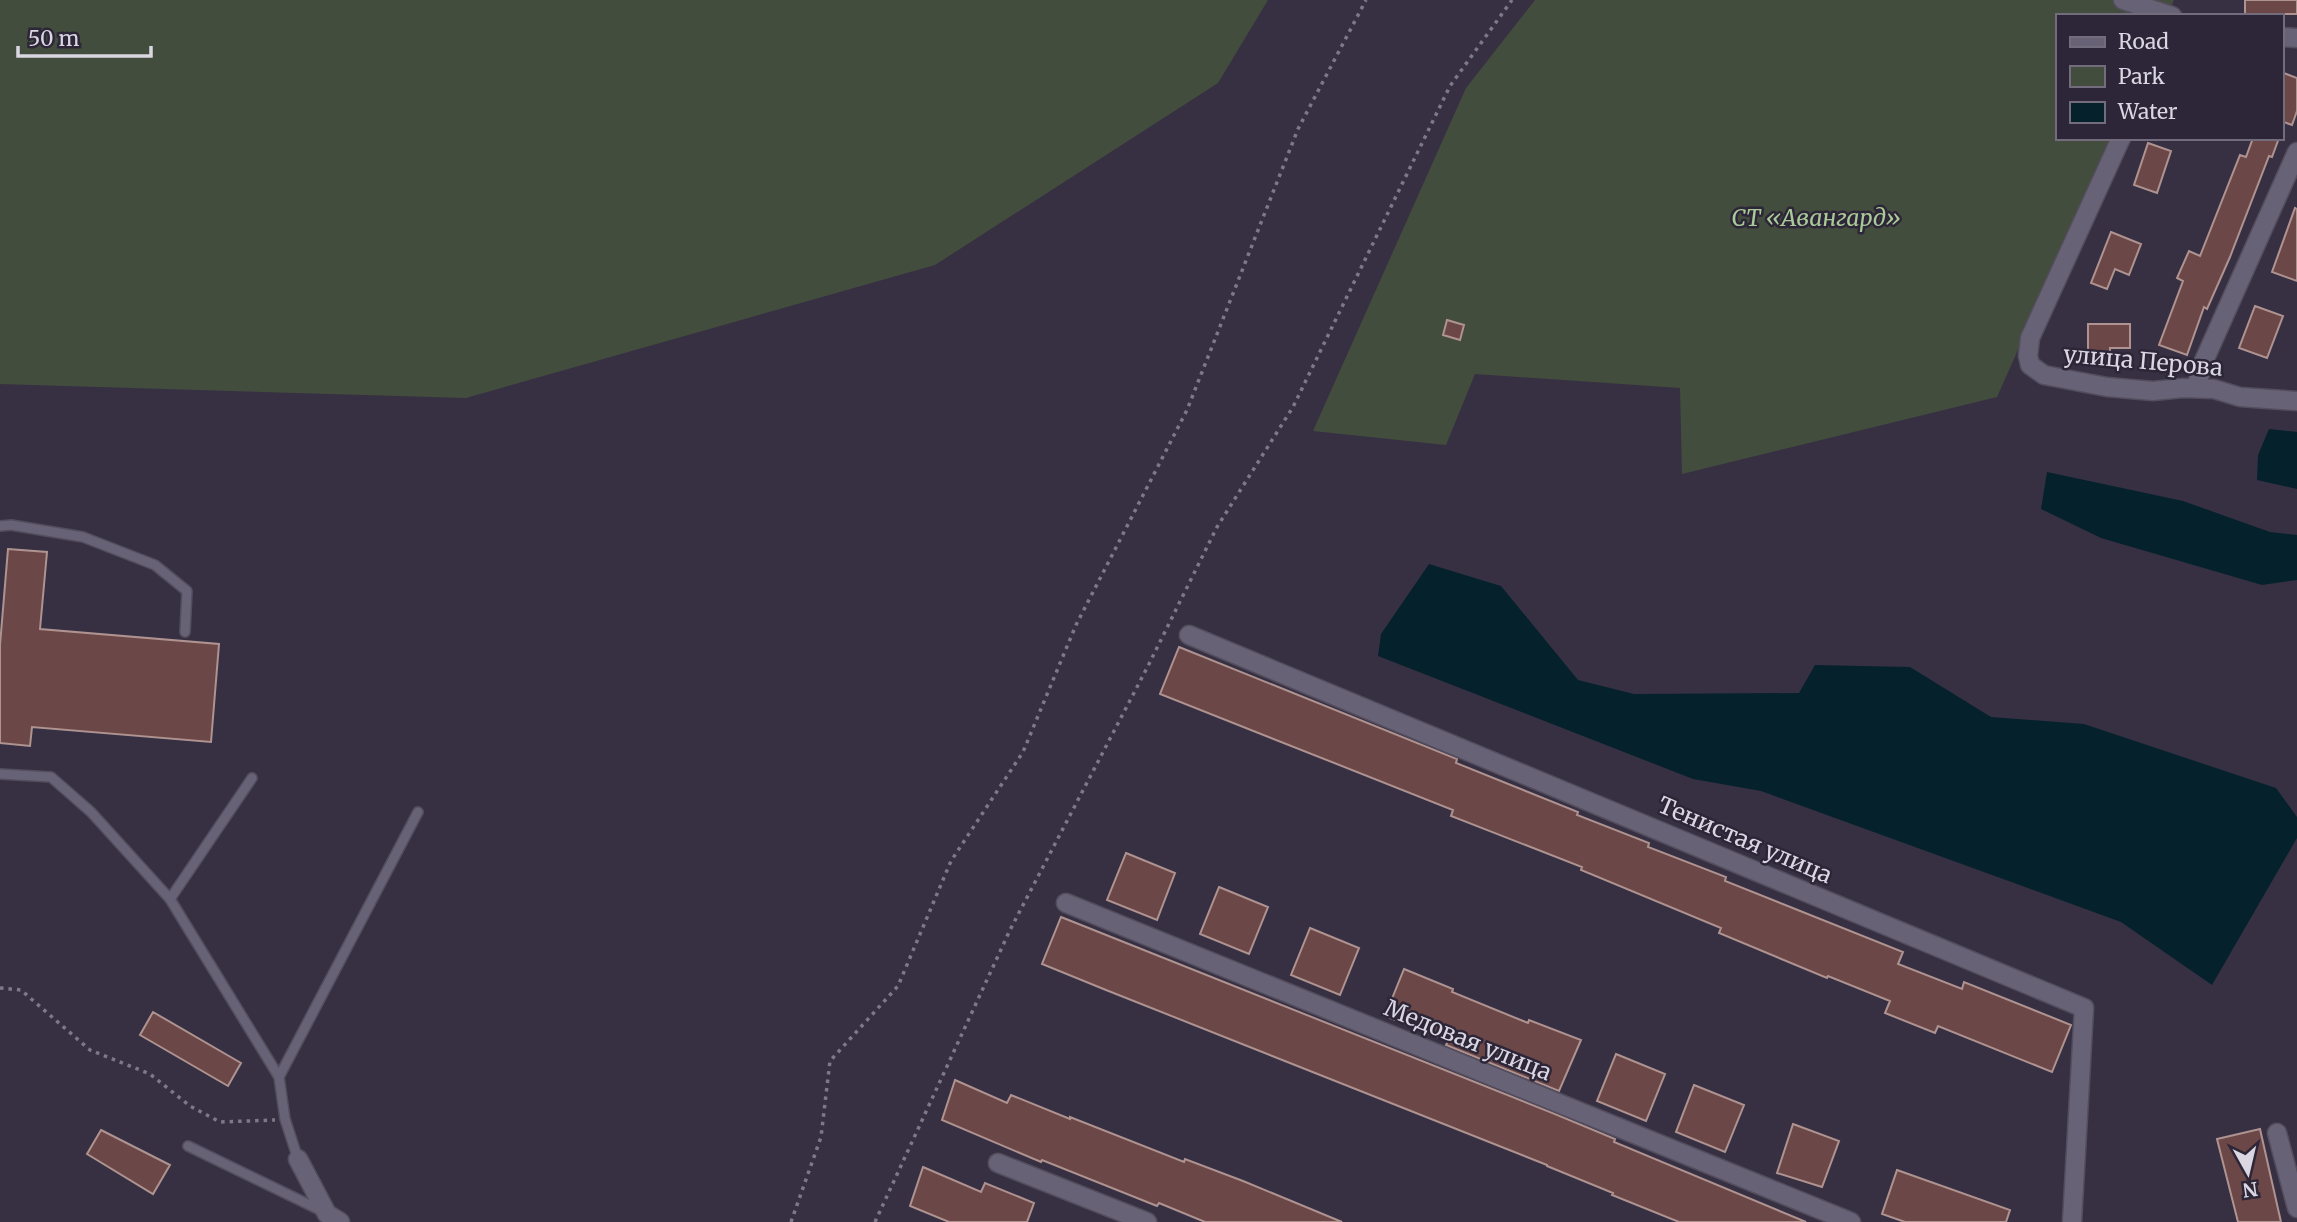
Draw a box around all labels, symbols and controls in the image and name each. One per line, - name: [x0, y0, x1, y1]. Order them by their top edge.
- scale bar: [18, 14, 150, 58]
- legend: [2056, 14, 2283, 140]
- text: 50 m: [28, 25, 79, 52]
- text: Road: [2118, 28, 2169, 55]
- text: Park: [2118, 63, 2165, 90]
- text: Water: [2117, 98, 2177, 125]
- park label: СТ «Авангард»: [1731, 203, 1901, 232]
- street label: улица Перова: [2062, 339, 2224, 382]
- street label: Тенистая улица: [1654, 790, 1837, 889]
- street label: Медовая улица: [1380, 993, 1556, 1086]
- north arrow: [2213, 1138, 2283, 1208]
- text: N: [2241, 1177, 2259, 1203]

